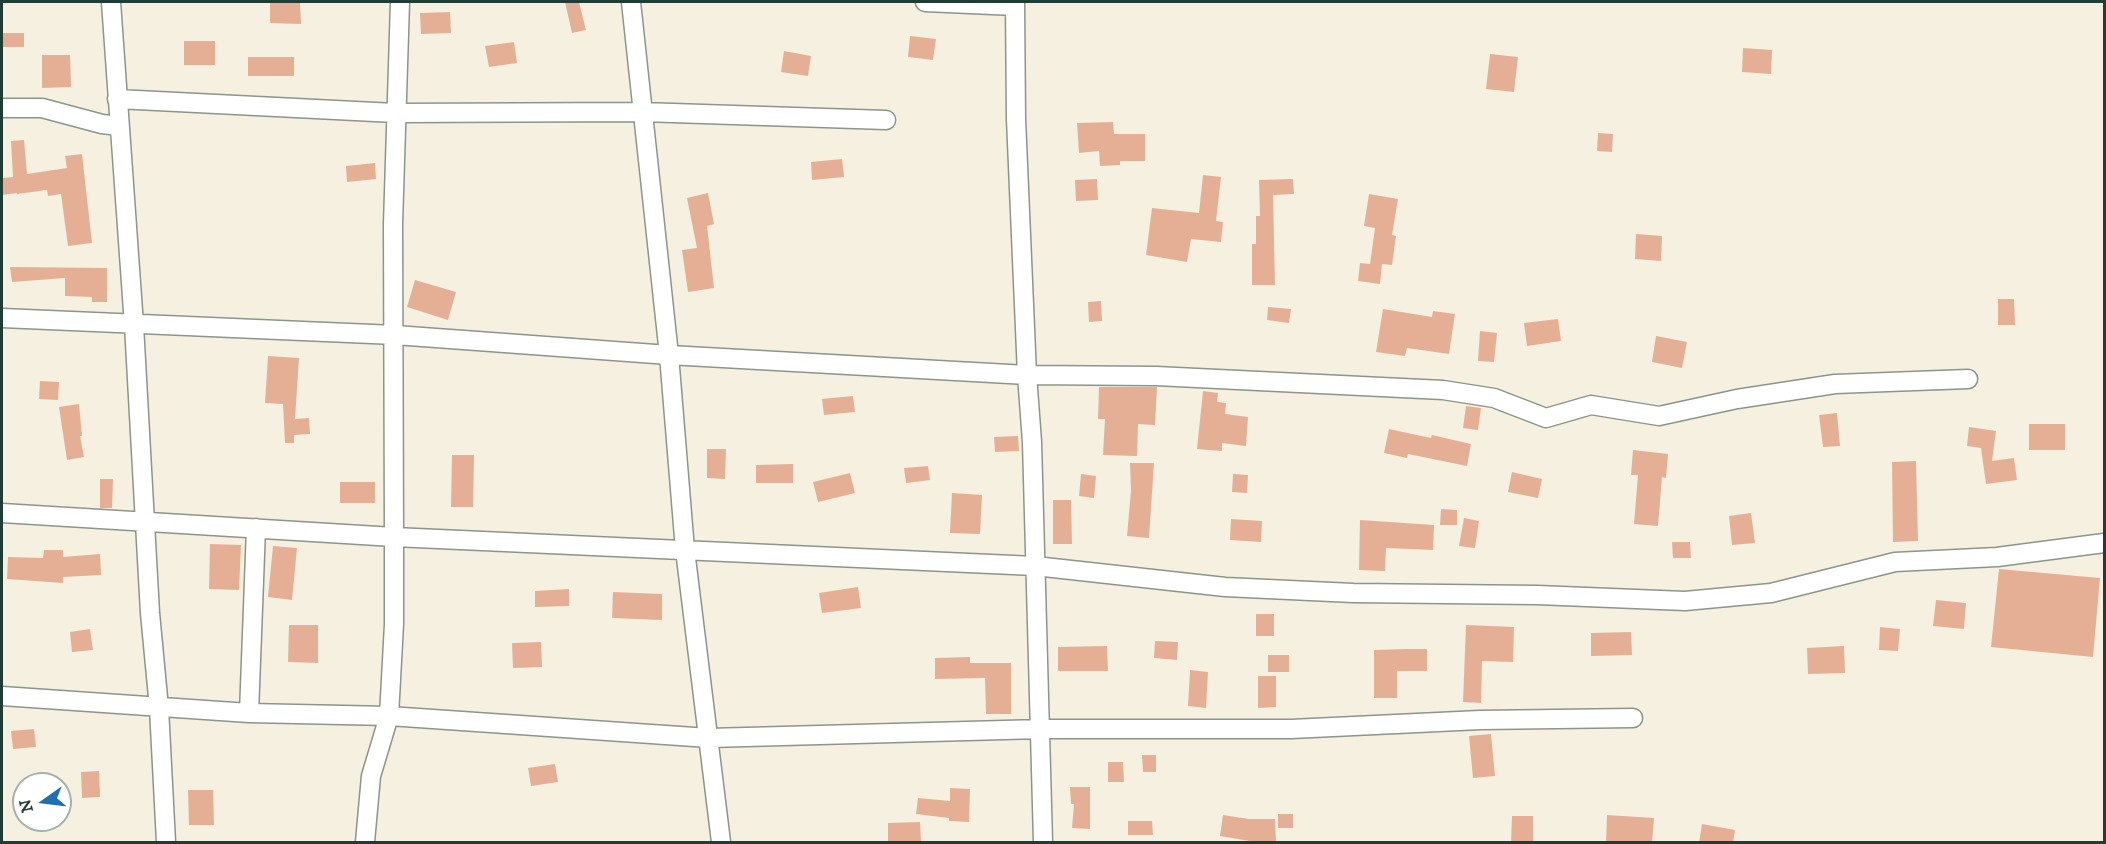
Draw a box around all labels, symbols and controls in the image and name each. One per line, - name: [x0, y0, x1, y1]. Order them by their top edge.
- north arrow: [12, 772, 72, 832]
- text: N: [15, 797, 38, 815]

